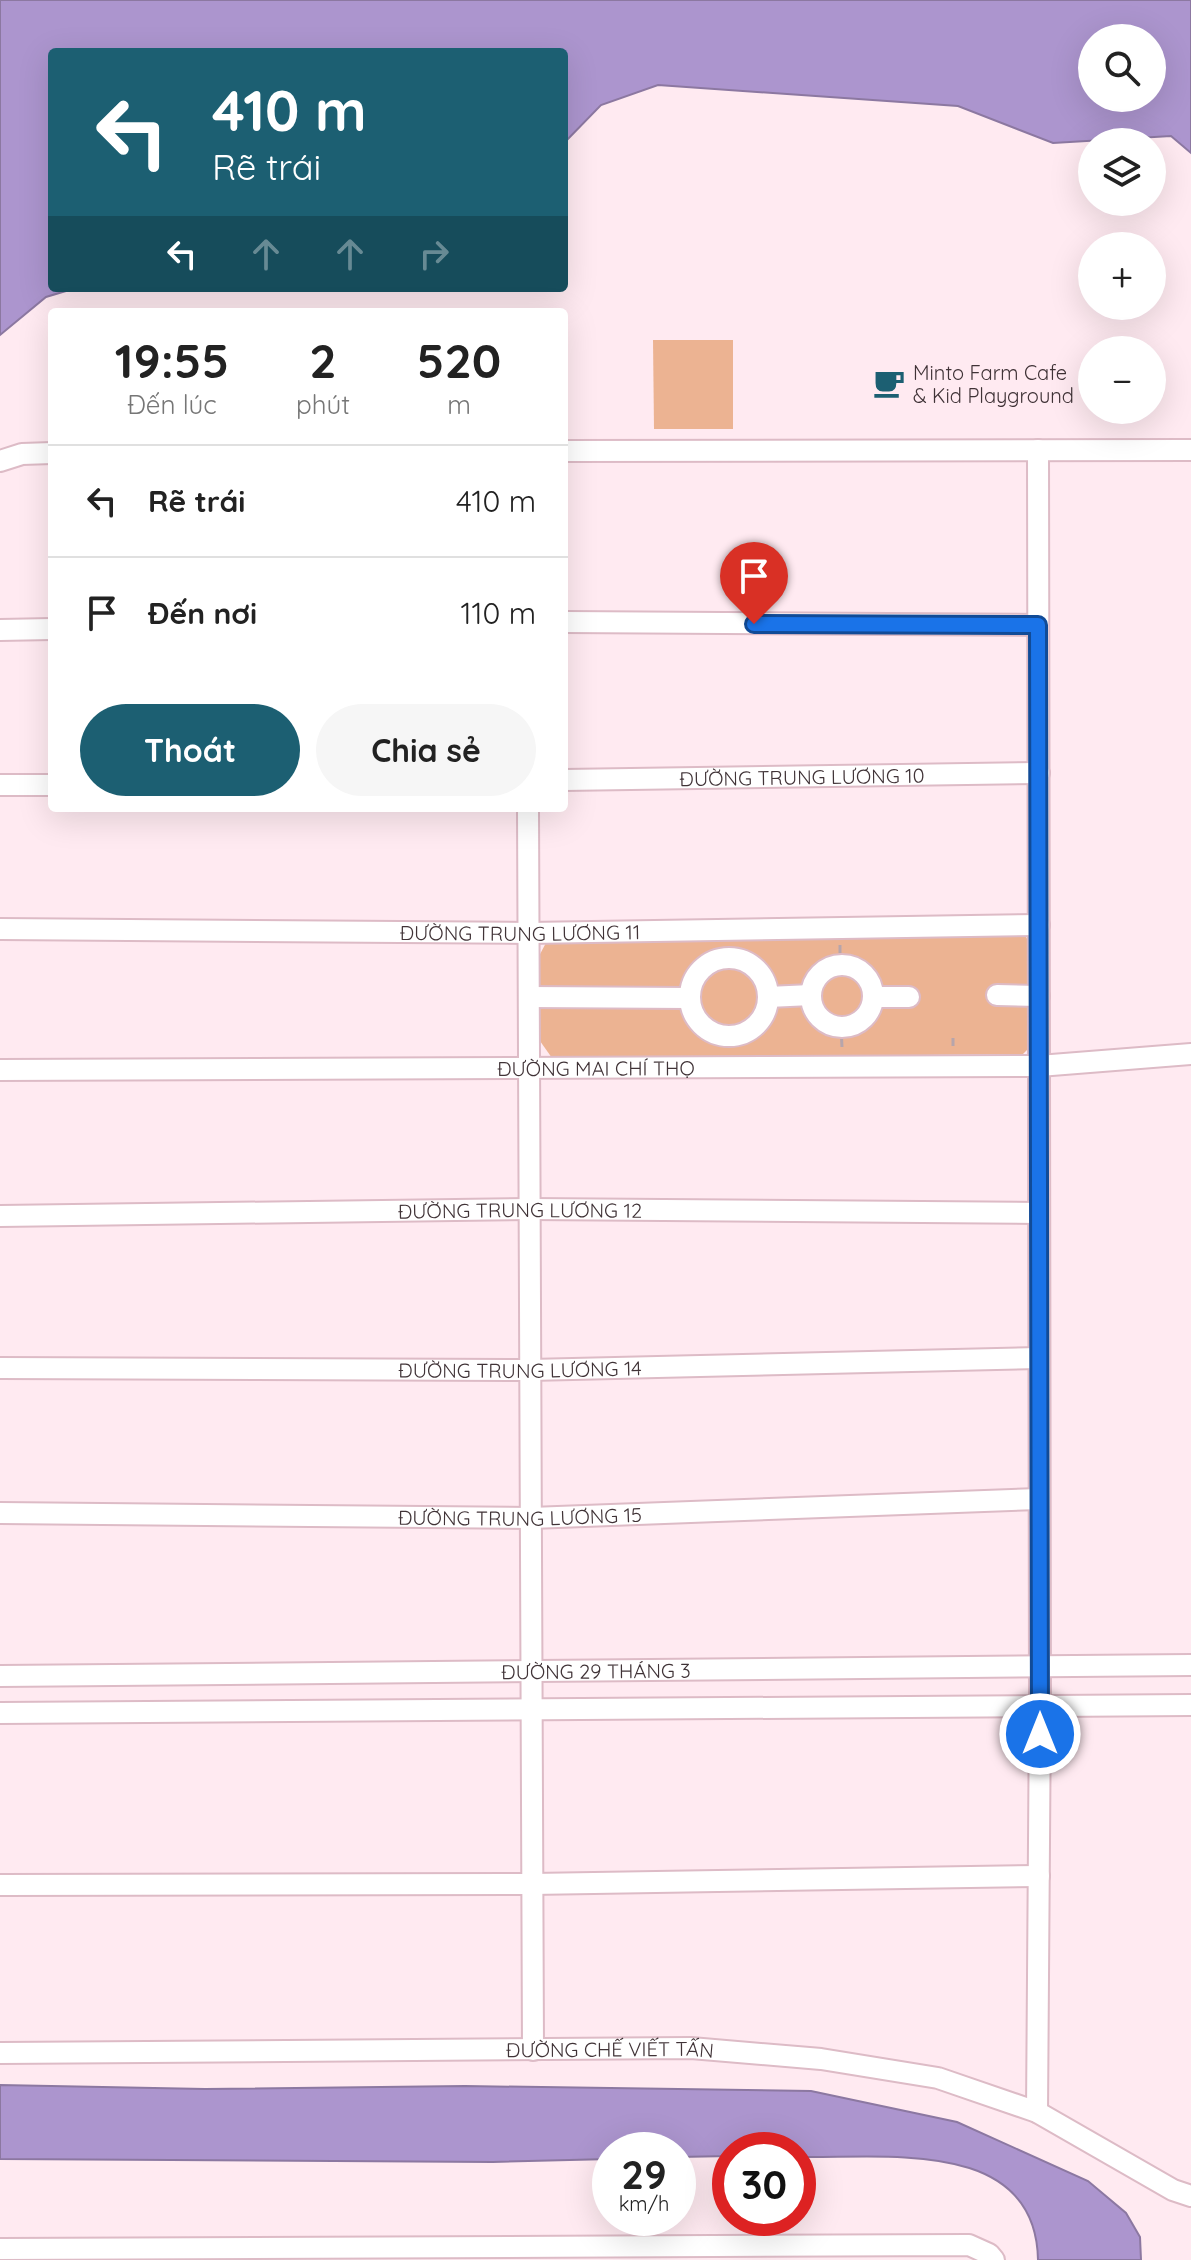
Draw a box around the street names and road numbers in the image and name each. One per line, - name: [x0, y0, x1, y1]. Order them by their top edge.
- street label: ĐƯỜNG TRUNG LƯƠNG 10: [679, 762, 925, 791]
- street label: ĐƯỜNG TRUNG LƯƠNG 11: [400, 919, 640, 946]
- street label: ĐƯỜNG MAI CHÍ THỌ: [497, 1055, 695, 1081]
- street label: ĐƯỜNG TRUNG LƯƠNG 12: [398, 1197, 642, 1223]
- street label: ĐƯỜNG TRUNG LƯƠNG 14: [398, 1355, 642, 1383]
- street label: ĐƯỜNG TRUNG LƯƠNG 15: [398, 1501, 642, 1531]
- street label: ĐƯỜNG 29 THÁNG 3: [501, 1657, 691, 1684]
- street label: ĐƯỜNG CHẾ VIẾT TẤN: [506, 2035, 715, 2062]

